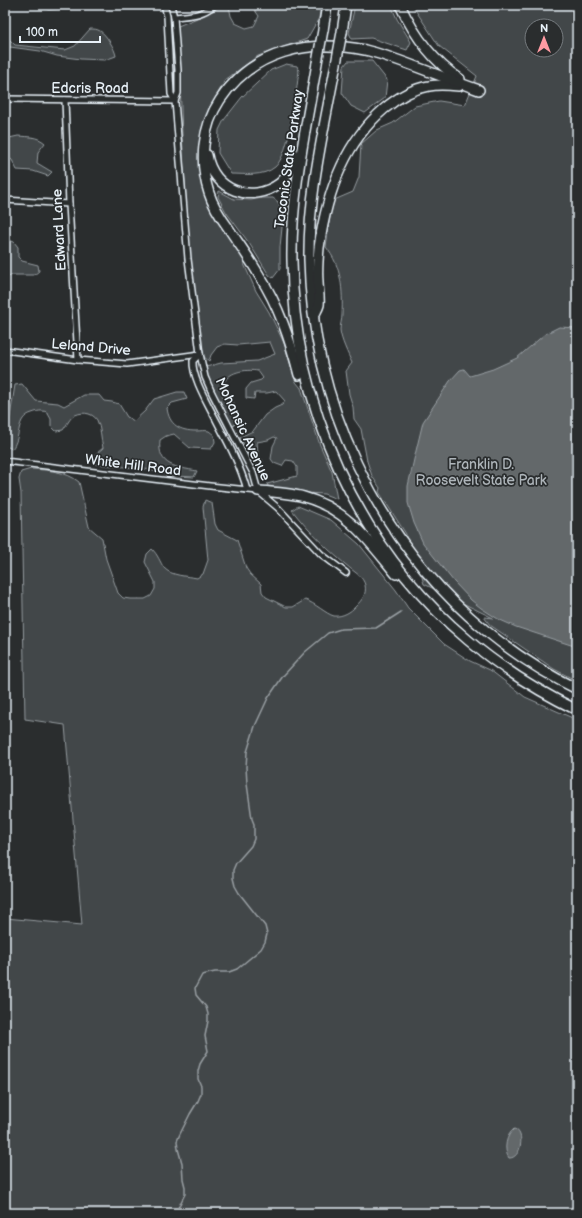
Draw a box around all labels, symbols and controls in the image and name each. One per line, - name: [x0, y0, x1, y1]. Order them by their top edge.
- scale bar: [20, 18, 100, 44]
- north arrow: [524, 18, 564, 58]
- text: N: [540, 22, 548, 35]
- text: 100 m: [26, 25, 58, 40]
- street label: Edcris Road: [51, 80, 129, 97]
- street label: Taconic State Parkway: [271, 88, 307, 230]
- street label: Edward Lane: [48, 188, 70, 272]
- street label: Leland Drive: [51, 335, 131, 359]
- street label: Mohansic Avenue: [212, 375, 274, 483]
- street label: White Hill Road: [84, 451, 182, 479]
- park label: Franklin D. Roosevelt State Park: [415, 456, 547, 489]

